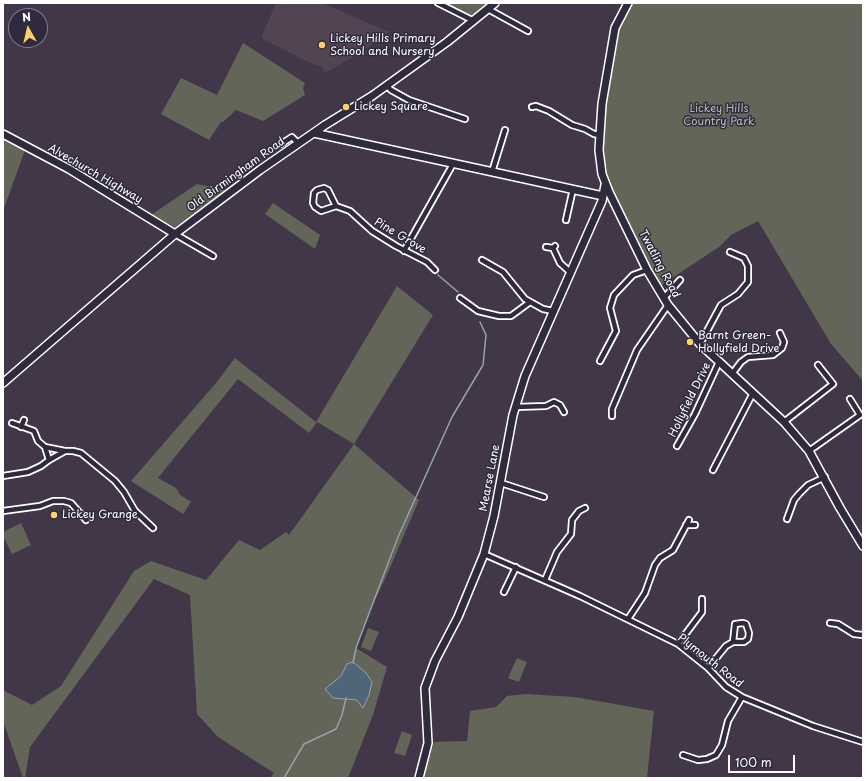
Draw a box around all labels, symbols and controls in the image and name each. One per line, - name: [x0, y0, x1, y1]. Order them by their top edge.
- north arrow: [8, 8, 48, 48]
- text: N: [21, 8, 32, 26]
- place label: Lickey Hills Primary School and Nursery: [330, 32, 435, 58]
- marker: Lickey Hills Primary School and Nursery: [317, 40, 327, 50]
- place label: Lickey Square: [354, 100, 428, 114]
- marker: Lickey Square: [341, 102, 351, 112]
- park label: Lickey Hills Country Park: [683, 102, 755, 128]
- street label: Old Birmingham Road: [185, 135, 287, 215]
- street label: Alvechurch Highway: [45, 142, 145, 206]
- street label: Pine Grove: [372, 215, 428, 257]
- street label: Twatling Road: [636, 228, 682, 300]
- place label: Barnt Green- Hollyfield Drive: [698, 329, 779, 355]
- marker: Barnt Green- Hollyfield Drive: [685, 337, 695, 347]
- street label: Hollyfield Drive: [666, 361, 714, 439]
- street label: Mearse Lane: [477, 443, 503, 513]
- place label: Lickey Grange: [62, 508, 138, 522]
- marker: Lickey Grange: [49, 510, 59, 520]
- street label: Plymouth Road: [675, 631, 745, 691]
- scale bar: [730, 747, 797, 773]
- text: 100 m: [735, 753, 772, 771]

